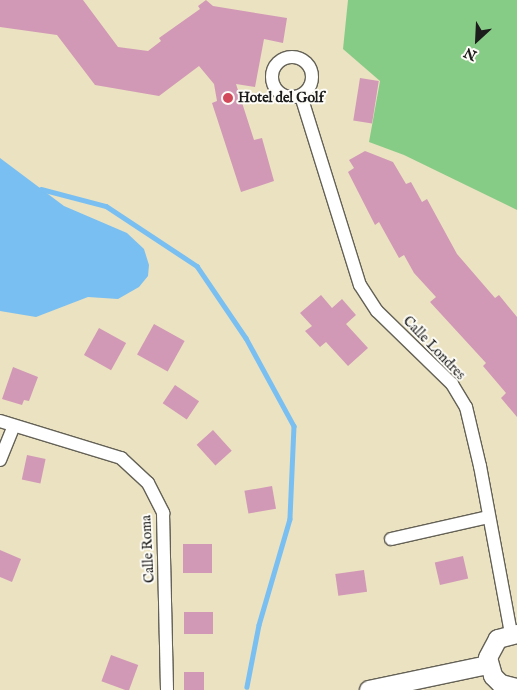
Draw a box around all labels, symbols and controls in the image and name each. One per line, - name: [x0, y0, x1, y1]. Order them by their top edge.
- north arrow: [452, 15, 502, 65]
- text: N: [461, 43, 480, 64]
- place label: Hotel del Golf: [238, 90, 324, 106]
- marker: Hotel del Golf: [222, 92, 234, 104]
- street label: Calle Londres: [399, 313, 469, 383]
- street label: Calle Roma: [138, 515, 158, 583]

